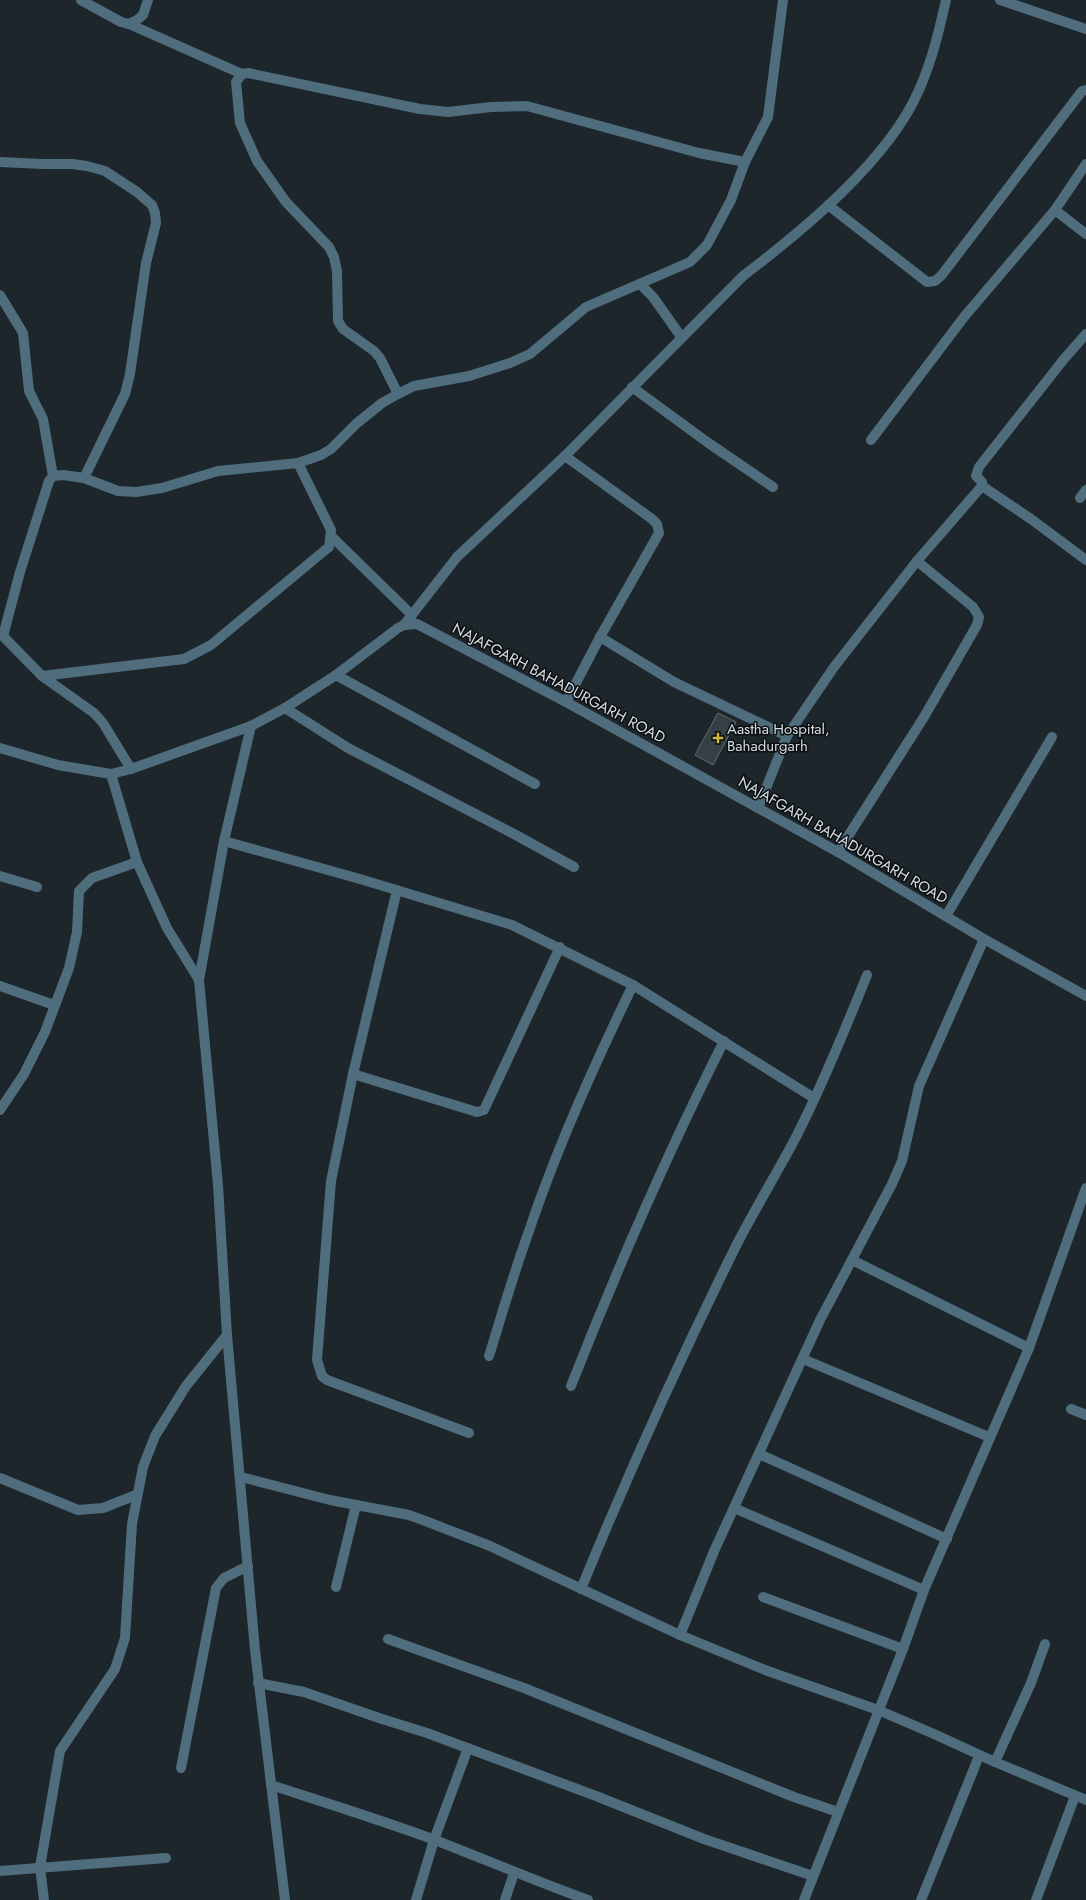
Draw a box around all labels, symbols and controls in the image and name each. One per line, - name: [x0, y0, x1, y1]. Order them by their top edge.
- street label: NAJAFGARH BAHADURGARH ROAD: [449, 617, 669, 749]
- place label: Aastha Hospital, Bahadurgarh: [727, 718, 830, 757]
- marker: Aastha Hospital, Bahadurgarh: [712, 732, 724, 744]
- street label: NAJAFGARH BAHADURGARH ROAD: [734, 771, 952, 909]

